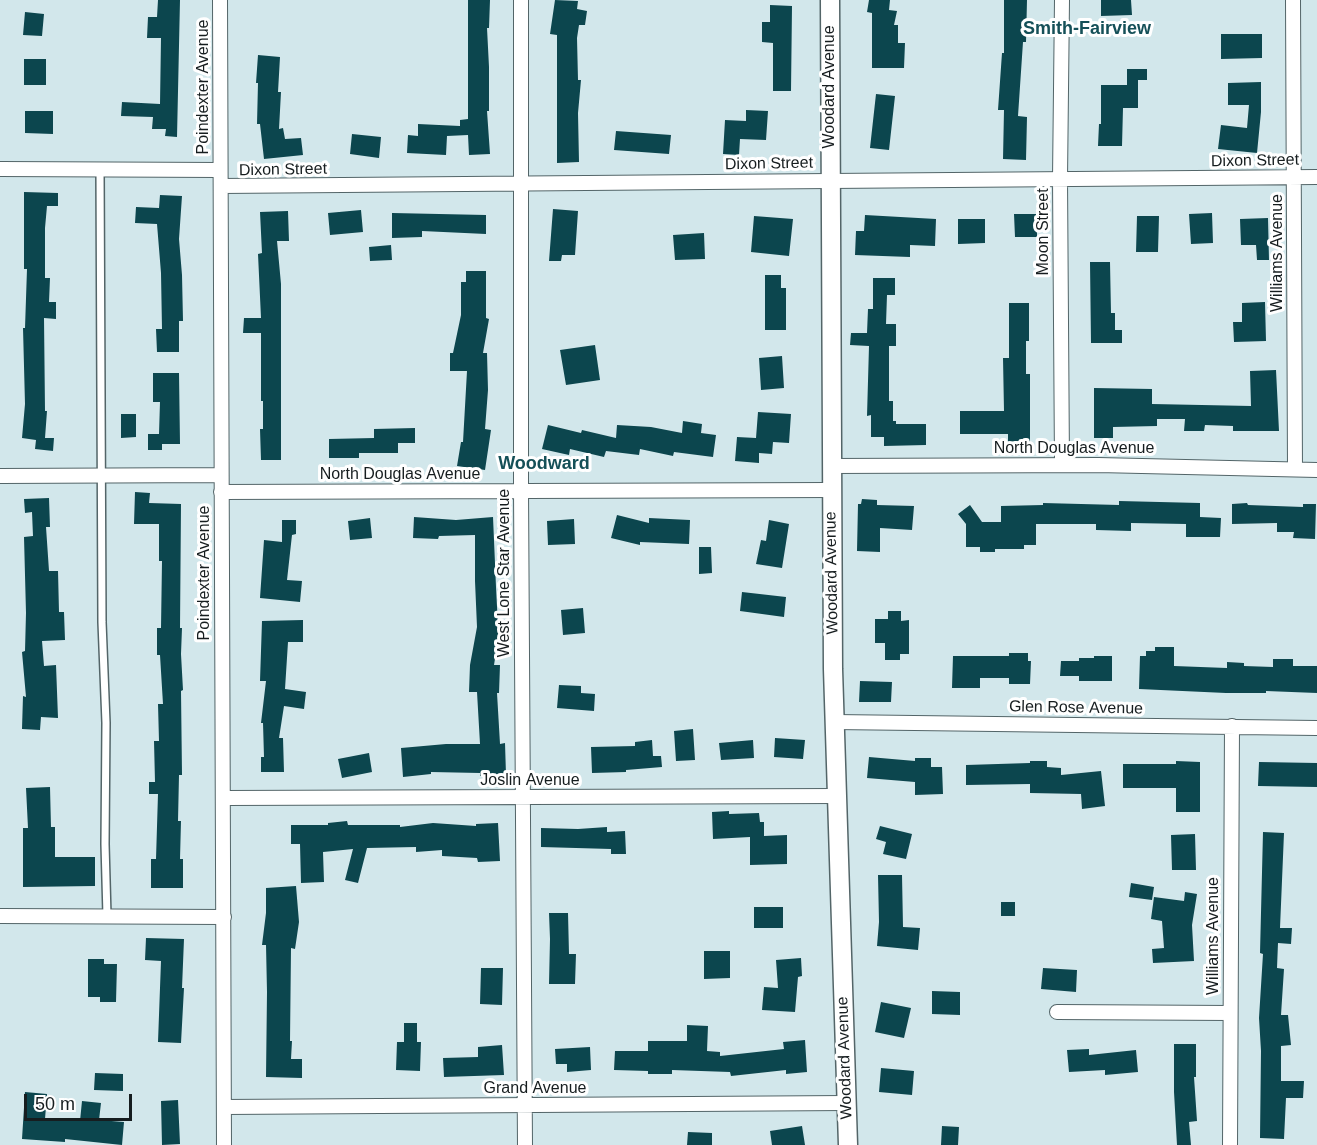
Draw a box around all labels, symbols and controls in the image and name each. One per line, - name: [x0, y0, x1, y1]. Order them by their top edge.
- district label: Smith-Fairview: [1023, 18, 1151, 40]
- street label: Poindexter Avenue: [194, 20, 214, 154]
- street label: Woodard Avenue: [820, 25, 840, 149]
- street label: Dixon Street: [1211, 151, 1299, 171]
- street label: Dixon Street: [725, 154, 813, 174]
- street label: Dixon Street: [239, 160, 327, 180]
- street label: Moon Street: [1034, 188, 1054, 276]
- street label: Williams Avenue: [1268, 194, 1288, 312]
- street label: North Douglas Avenue: [994, 439, 1154, 459]
- district label: Woodward: [498, 453, 590, 475]
- street label: North Douglas Avenue: [320, 465, 480, 485]
- street label: West Lone Star Avenue: [495, 489, 515, 657]
- street label: Poindexter Avenue: [195, 506, 215, 640]
- street label: Woodard Avenue: [821, 511, 843, 635]
- street label: Glen Rose Avenue: [1009, 697, 1143, 719]
- street label: Joslin Avenue: [480, 771, 580, 791]
- street label: Williams Avenue: [1204, 877, 1224, 995]
- street label: Woodard Avenue: [833, 996, 857, 1120]
- street label: Grand Avenue: [484, 1079, 586, 1099]
- scale bar: [27, 1082, 135, 1120]
- text: 50 m: [35, 1094, 75, 1114]

